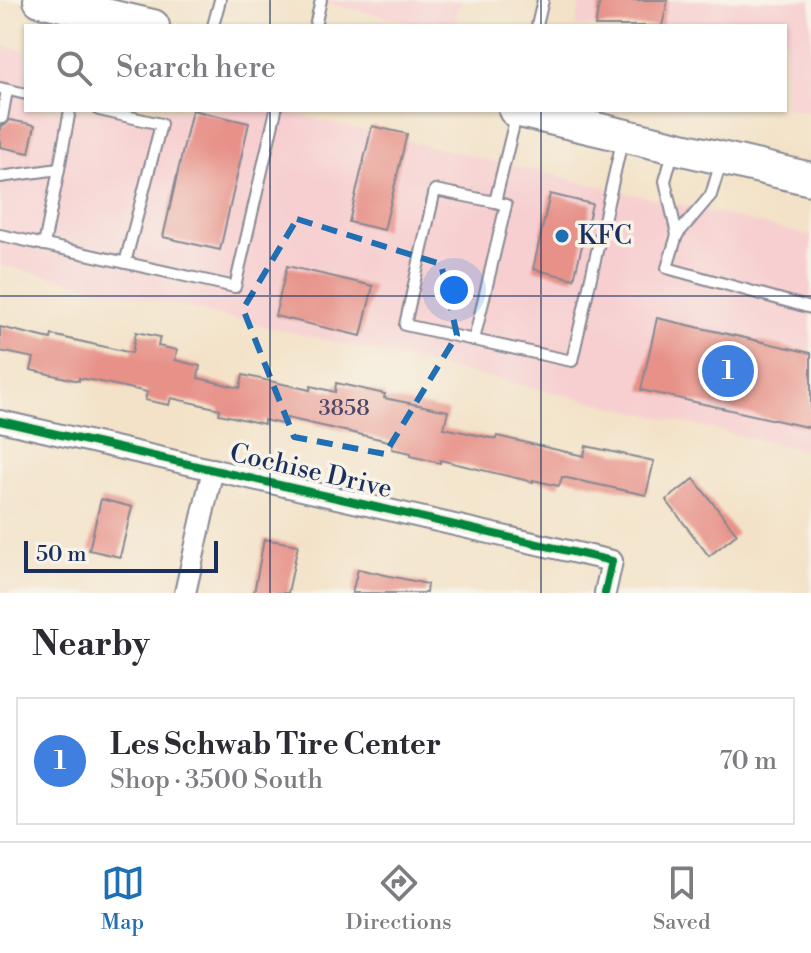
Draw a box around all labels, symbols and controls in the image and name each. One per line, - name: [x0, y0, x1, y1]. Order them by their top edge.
- search box: [24, 24, 787, 112]
- icon: search: [52, 46, 96, 90]
- text: Search here: [116, 49, 276, 87]
- place label: KFC: [578, 220, 632, 252]
- marker: KFC: [553, 227, 571, 245]
- your location: [434, 270, 474, 310]
- pin: 1: [702, 341, 754, 401]
- house number: 3858: [318, 395, 370, 422]
- street label: Cochise Drive: [227, 437, 395, 505]
- scale bar: [24, 537, 218, 573]
- text: 50 m: [36, 541, 87, 568]
- text: Nearby: [32, 624, 150, 666]
- text: Les Schwab Tire Center: [110, 726, 441, 764]
- text: 1: [54, 745, 66, 777]
- text: 70 m: [719, 745, 777, 777]
- text: Shop · 3500 South: [110, 764, 323, 796]
- tab: Map: [101, 861, 145, 936]
- tab: Directions: [346, 861, 452, 936]
- tab: Saved: [653, 861, 710, 936]

